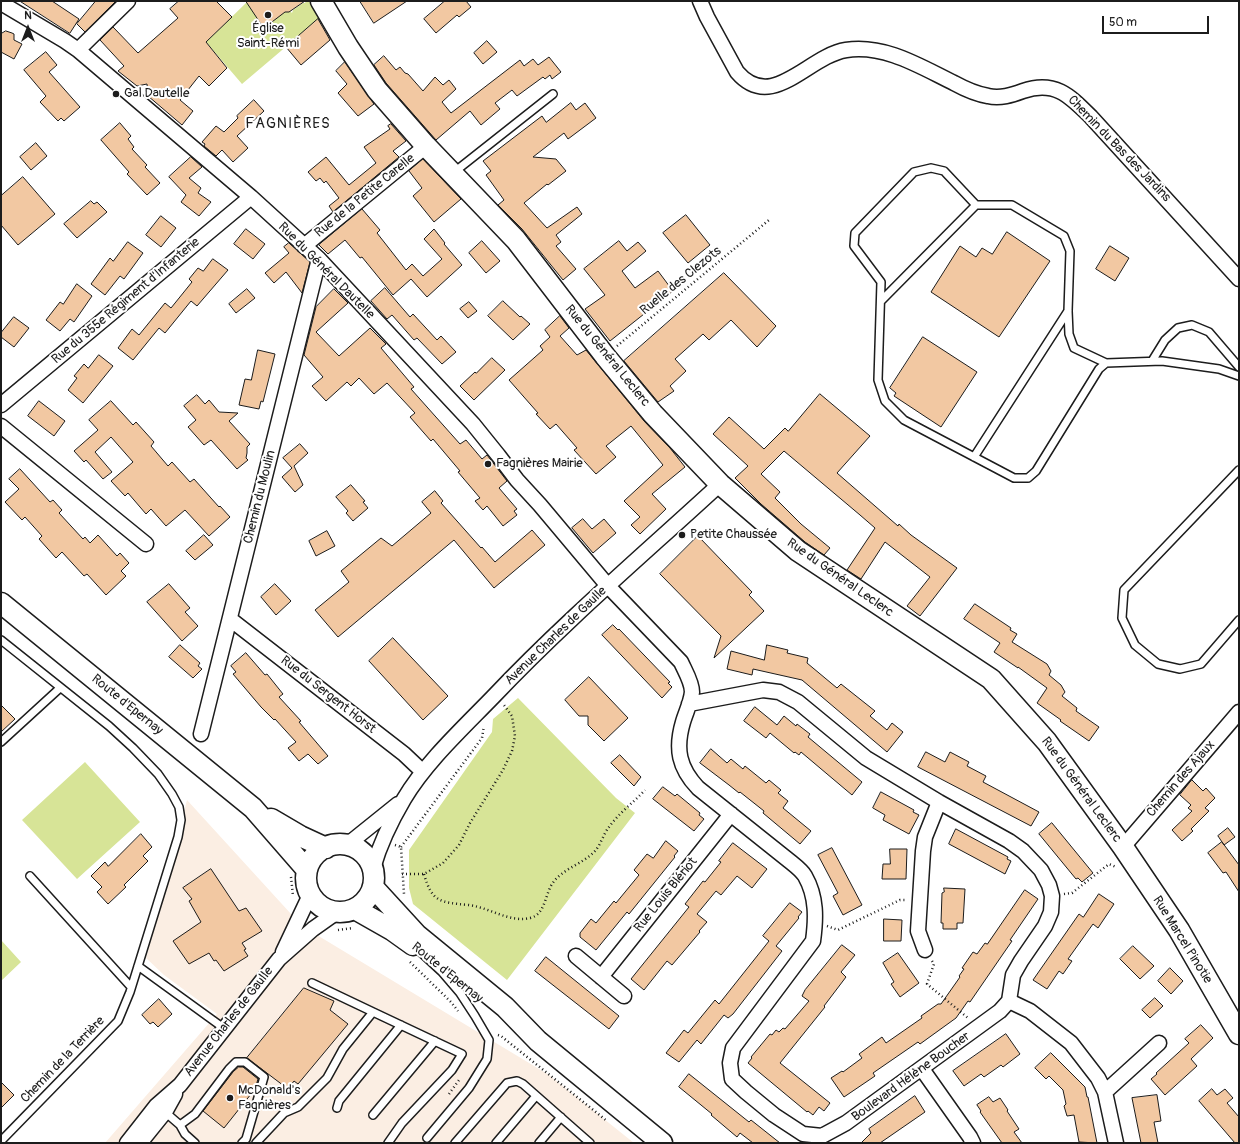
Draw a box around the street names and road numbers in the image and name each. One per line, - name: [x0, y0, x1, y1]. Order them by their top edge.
- street label: Chemin du Bas des Jardins: [1064, 93, 1174, 205]
- street label: Rue de la Petite Carelle: [312, 151, 418, 241]
- street label: Rue du Général Dautelle: [274, 219, 378, 323]
- street label: Rue du 355e Régiment d'Infanterie: [49, 235, 203, 367]
- street label: Ruelle des Clezots: [637, 244, 725, 318]
- street label: Rue du Général Leclerc: [561, 302, 653, 410]
- street label: Chemin du Moulin: [241, 449, 279, 545]
- street label: Rue du Général Leclerc: [784, 535, 896, 621]
- street label: Avenue Charles de Gaulle: [502, 584, 610, 688]
- street label: Rue du Sergent Horst: [277, 653, 379, 737]
- street label: Route d'Epernay: [88, 671, 166, 739]
- street label: Rue du Général Leclerc: [1038, 734, 1124, 846]
- street label: Chemin des Ajaux: [1144, 738, 1218, 820]
- street label: Rue Louis Blériot: [631, 854, 701, 936]
- street label: Rue Marcel Pinotie: [1149, 893, 1215, 987]
- street label: Route d'Epernay: [408, 939, 486, 1007]
- street label: Avenue Charles de Gaulle: [181, 964, 277, 1080]
- street label: Chemin de la Terrière: [18, 1014, 108, 1106]
- street label: Boulevard Hélène Boucher: [849, 1029, 973, 1125]

